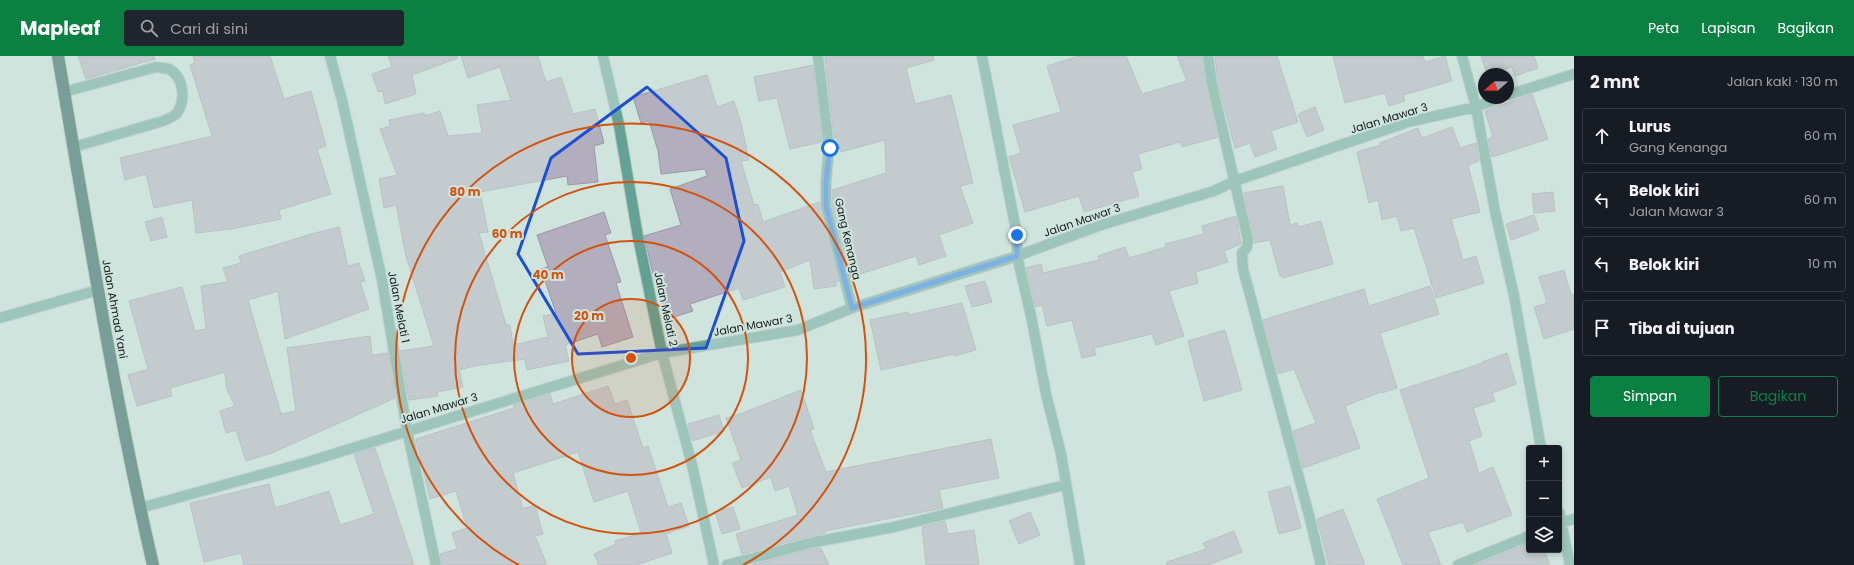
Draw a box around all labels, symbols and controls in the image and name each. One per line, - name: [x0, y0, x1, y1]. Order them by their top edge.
- search box: [124, 10, 404, 46]
- text: Mapleaf: [20, 15, 100, 42]
- icon: search: [138, 17, 160, 39]
- text: Cari di sini: [170, 18, 248, 39]
- text: Peta: [1648, 18, 1679, 38]
- text: Lapisan: [1701, 18, 1755, 38]
- text: Bagikan: [1777, 18, 1834, 38]
- north arrow: [1478, 68, 1514, 104]
- text: 2 mnt: [1590, 70, 1640, 94]
- text: Jalan kaki · 130 m: [1727, 72, 1838, 91]
- street label: Jalan Mawar 3: [1348, 99, 1430, 137]
- text: Lurus: [1629, 116, 1671, 137]
- icon: ahead: [1591, 125, 1613, 147]
- text: 60 m: [1804, 126, 1837, 145]
- text: Gang Kenanga: [1629, 138, 1727, 157]
- route start: [821, 139, 839, 157]
- text: Belok kiri: [1629, 180, 1699, 201]
- text: 80 m: [450, 183, 481, 200]
- icon: left: [1591, 189, 1613, 211]
- text: 60 m: [1804, 190, 1837, 209]
- street label: Gang Kenanga: [831, 197, 865, 281]
- street label: Jalan Mawar 3: [1041, 199, 1123, 241]
- text: Jalan Mawar 3: [1629, 202, 1724, 221]
- text: 60 m: [492, 225, 523, 242]
- route end: [1008, 226, 1026, 244]
- icon: left: [1591, 253, 1613, 275]
- text: Belok kiri: [1629, 254, 1699, 275]
- text: 10 m: [1808, 254, 1837, 273]
- street label: Jalan Ahmad Yani: [98, 258, 132, 360]
- text: 40 m: [532, 266, 564, 283]
- street label: Jalan Melati 1: [384, 270, 414, 344]
- street label: Jalan Melati 2: [650, 270, 682, 348]
- text: 20 m: [574, 307, 604, 324]
- street label: Jalan Mawar 3: [712, 310, 794, 340]
- icon: arrive: [1591, 317, 1613, 339]
- text: Tiba di tujuan: [1629, 318, 1735, 339]
- centre of rings: [624, 351, 638, 365]
- button: Simpan: [1590, 376, 1710, 417]
- button: Bagikan: [1718, 376, 1838, 417]
- street label: Jalan Mawar 3: [398, 389, 480, 427]
- map controls: [1526, 445, 1562, 553]
- button: +: [1526, 445, 1562, 481]
- button: −: [1526, 481, 1562, 517]
- button: layers: [1526, 517, 1562, 553]

